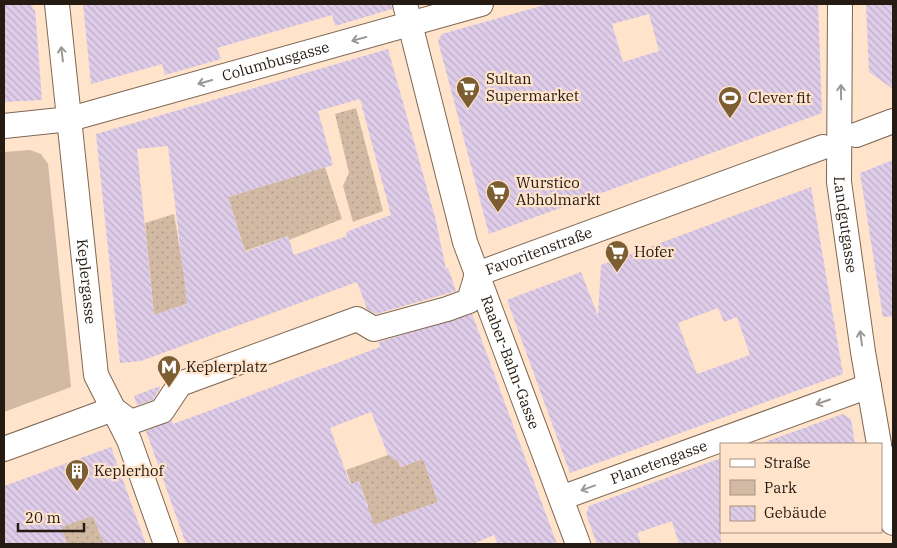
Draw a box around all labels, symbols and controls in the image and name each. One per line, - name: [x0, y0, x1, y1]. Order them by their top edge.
- one-way arrow: [351, 34, 367, 44]
- street label: Columbusgasse: [220, 37, 331, 85]
- one-way arrow: [57, 47, 67, 63]
- place label: Sultan Supermarket: [486, 69, 579, 105]
- supermarket icon: Sultan Supermarket: [455, 75, 481, 109]
- one-way arrow: [197, 77, 213, 87]
- one-way arrow: [836, 84, 846, 100]
- sports icon: Clever fit: [717, 85, 743, 119]
- place label: Clever fit: [748, 88, 811, 107]
- place label: Wurstico Abholmarkt: [516, 173, 601, 209]
- street label: Landgutgasse: [830, 176, 862, 274]
- supermarket icon: Wurstico Abholmarkt: [485, 179, 511, 213]
- street label: Favoritenstraße: [483, 223, 595, 279]
- street label: Keplergasse: [73, 238, 101, 325]
- supermarket icon: Hofer: [604, 239, 630, 273]
- place label: Hofer: [634, 242, 674, 261]
- street label: Raaber-Bahn-Gasse: [477, 293, 544, 432]
- one-way arrow: [856, 331, 866, 347]
- metro station icon: Keplerplatz: [156, 354, 182, 388]
- place label: Keplerplatz: [186, 357, 267, 376]
- one-way arrow: [815, 398, 831, 407]
- street label: Planetengasse: [608, 436, 710, 488]
- legend: [720, 443, 882, 533]
- text: Straße: [764, 453, 811, 472]
- building icon: Keplerhof: [64, 458, 90, 492]
- place label: Keplerhof: [94, 461, 164, 480]
- text: Park: [764, 478, 797, 497]
- one-way arrow: [581, 484, 596, 493]
- scale bar: [18, 500, 84, 532]
- text: Gebäude: [764, 503, 827, 522]
- text: 20 m: [25, 508, 61, 527]

